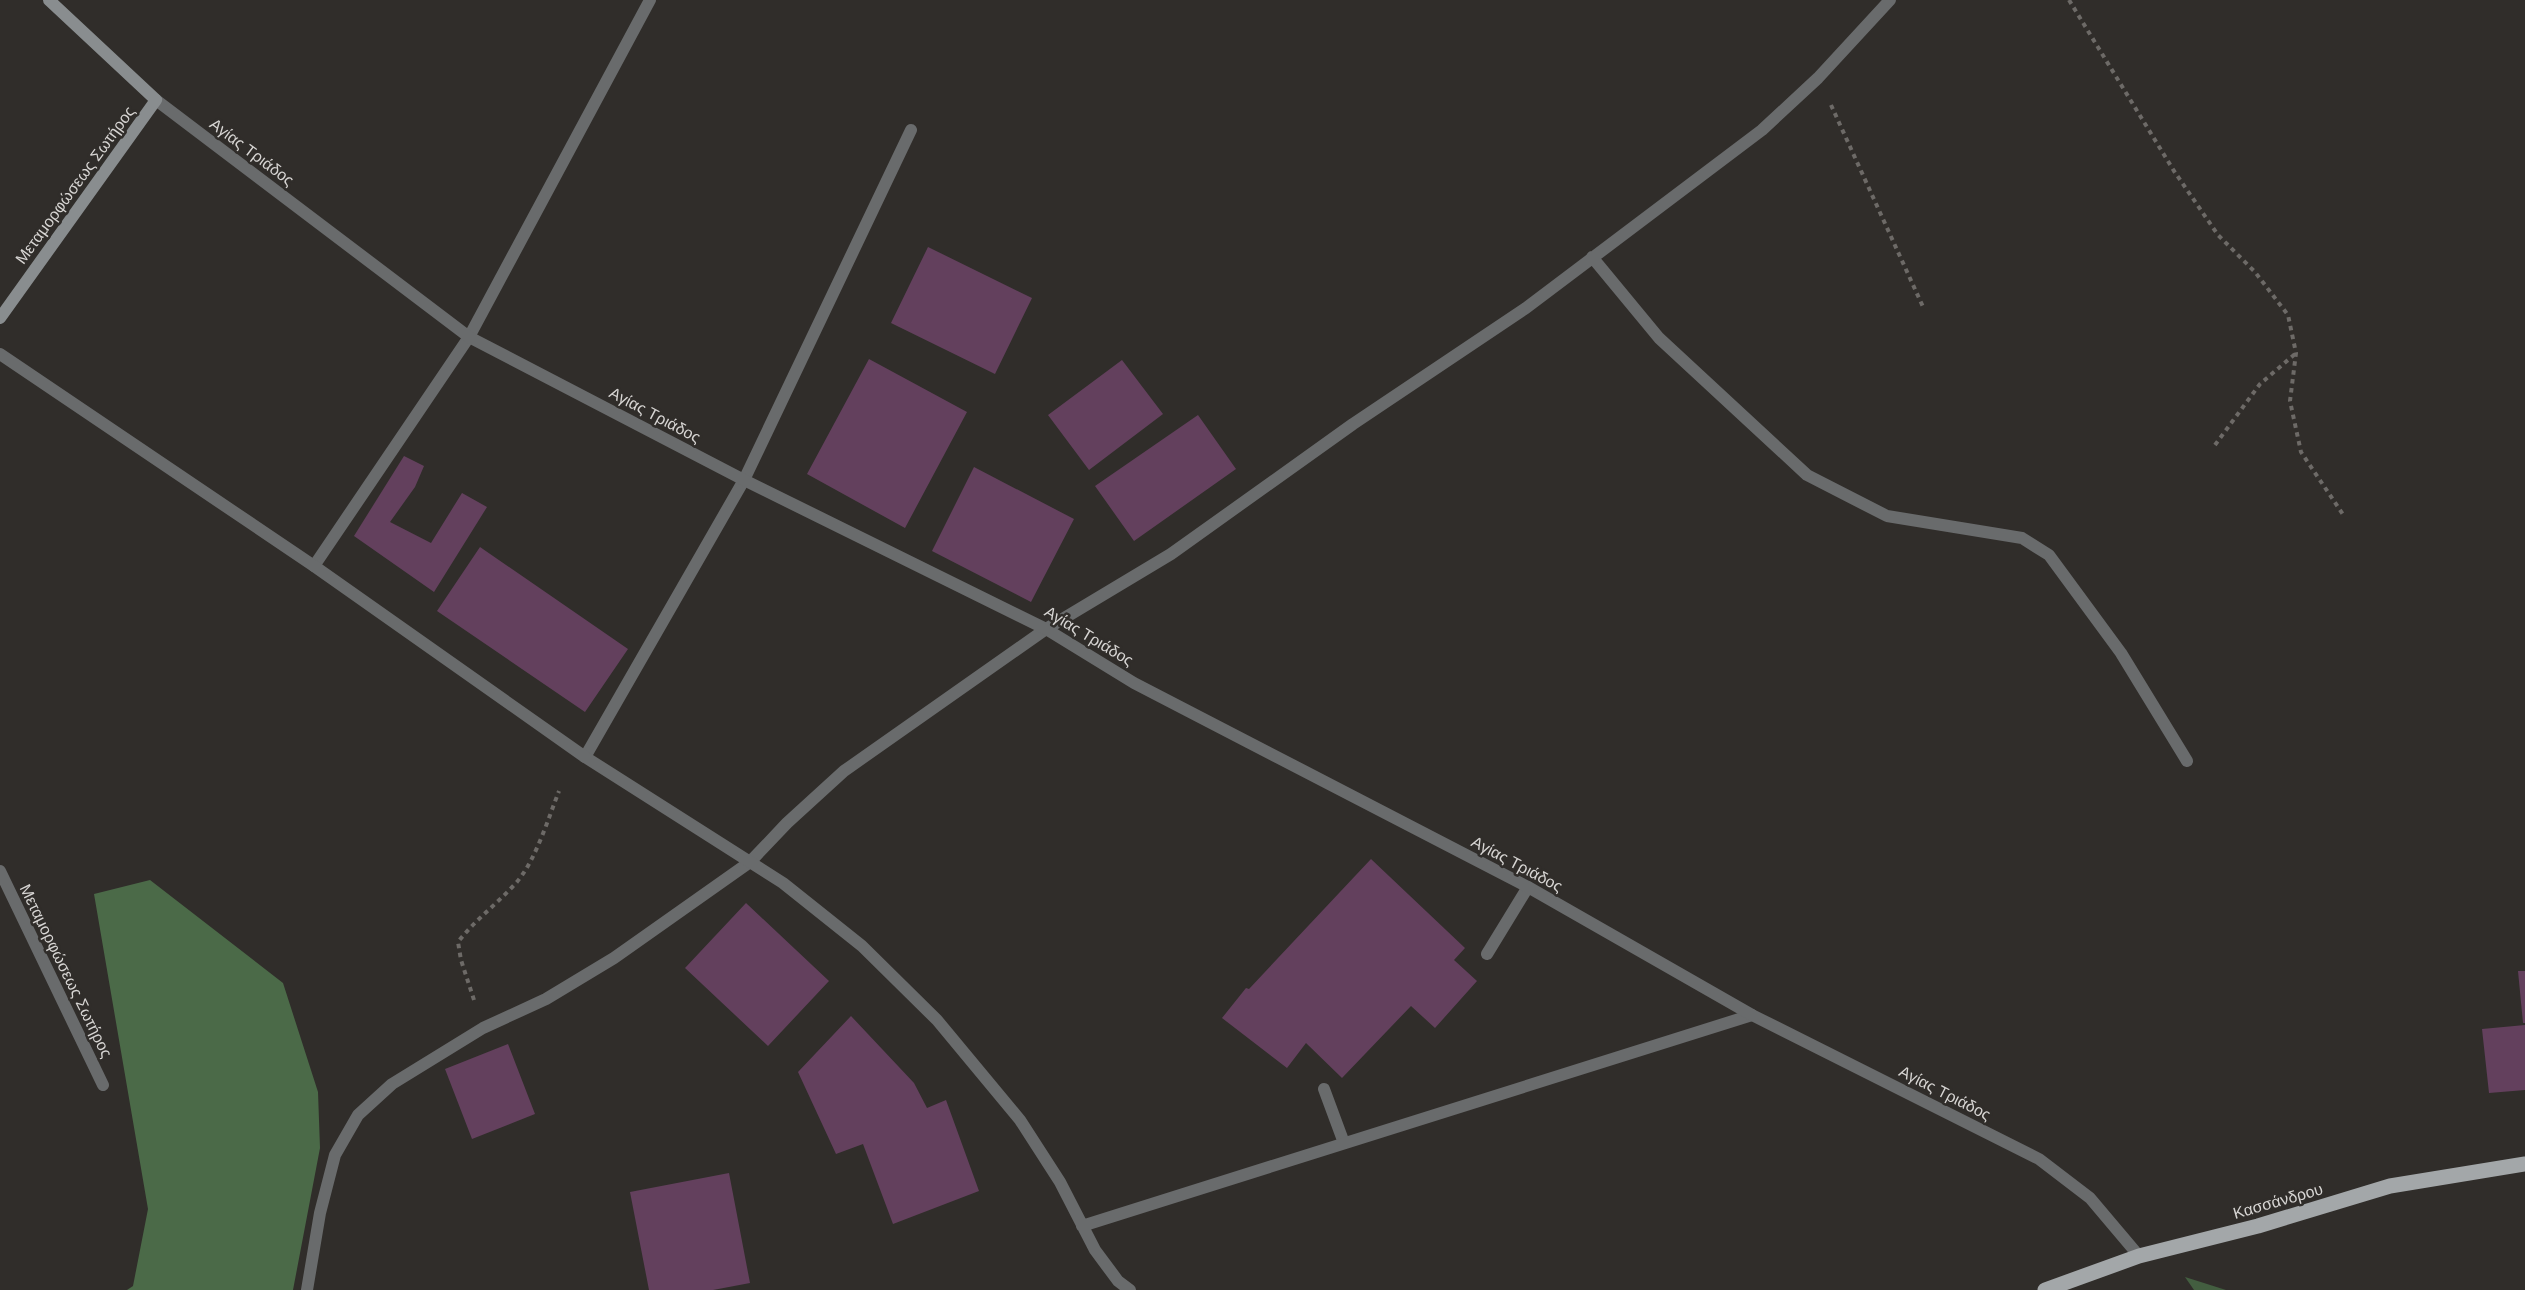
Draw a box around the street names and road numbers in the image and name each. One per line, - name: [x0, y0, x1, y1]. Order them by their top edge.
- street label: Μεταμορφώσεως Σωτήρος: [11, 102, 140, 268]
- street label: Αγίας Τριάδος: [206, 113, 299, 191]
- street label: Αγίας Τριάδος: [606, 382, 704, 448]
- street label: Αγίας Τριάδος: [1041, 601, 1138, 671]
- street label: Αγίας Τριάδος: [1468, 831, 1566, 897]
- street label: Μεταμορφώσεως Σωτήρος: [15, 881, 117, 1061]
- street label: Αγίας Τριάδος: [1896, 1061, 1995, 1125]
- street label: Κασσάνδρου: [2231, 1178, 2325, 1224]

